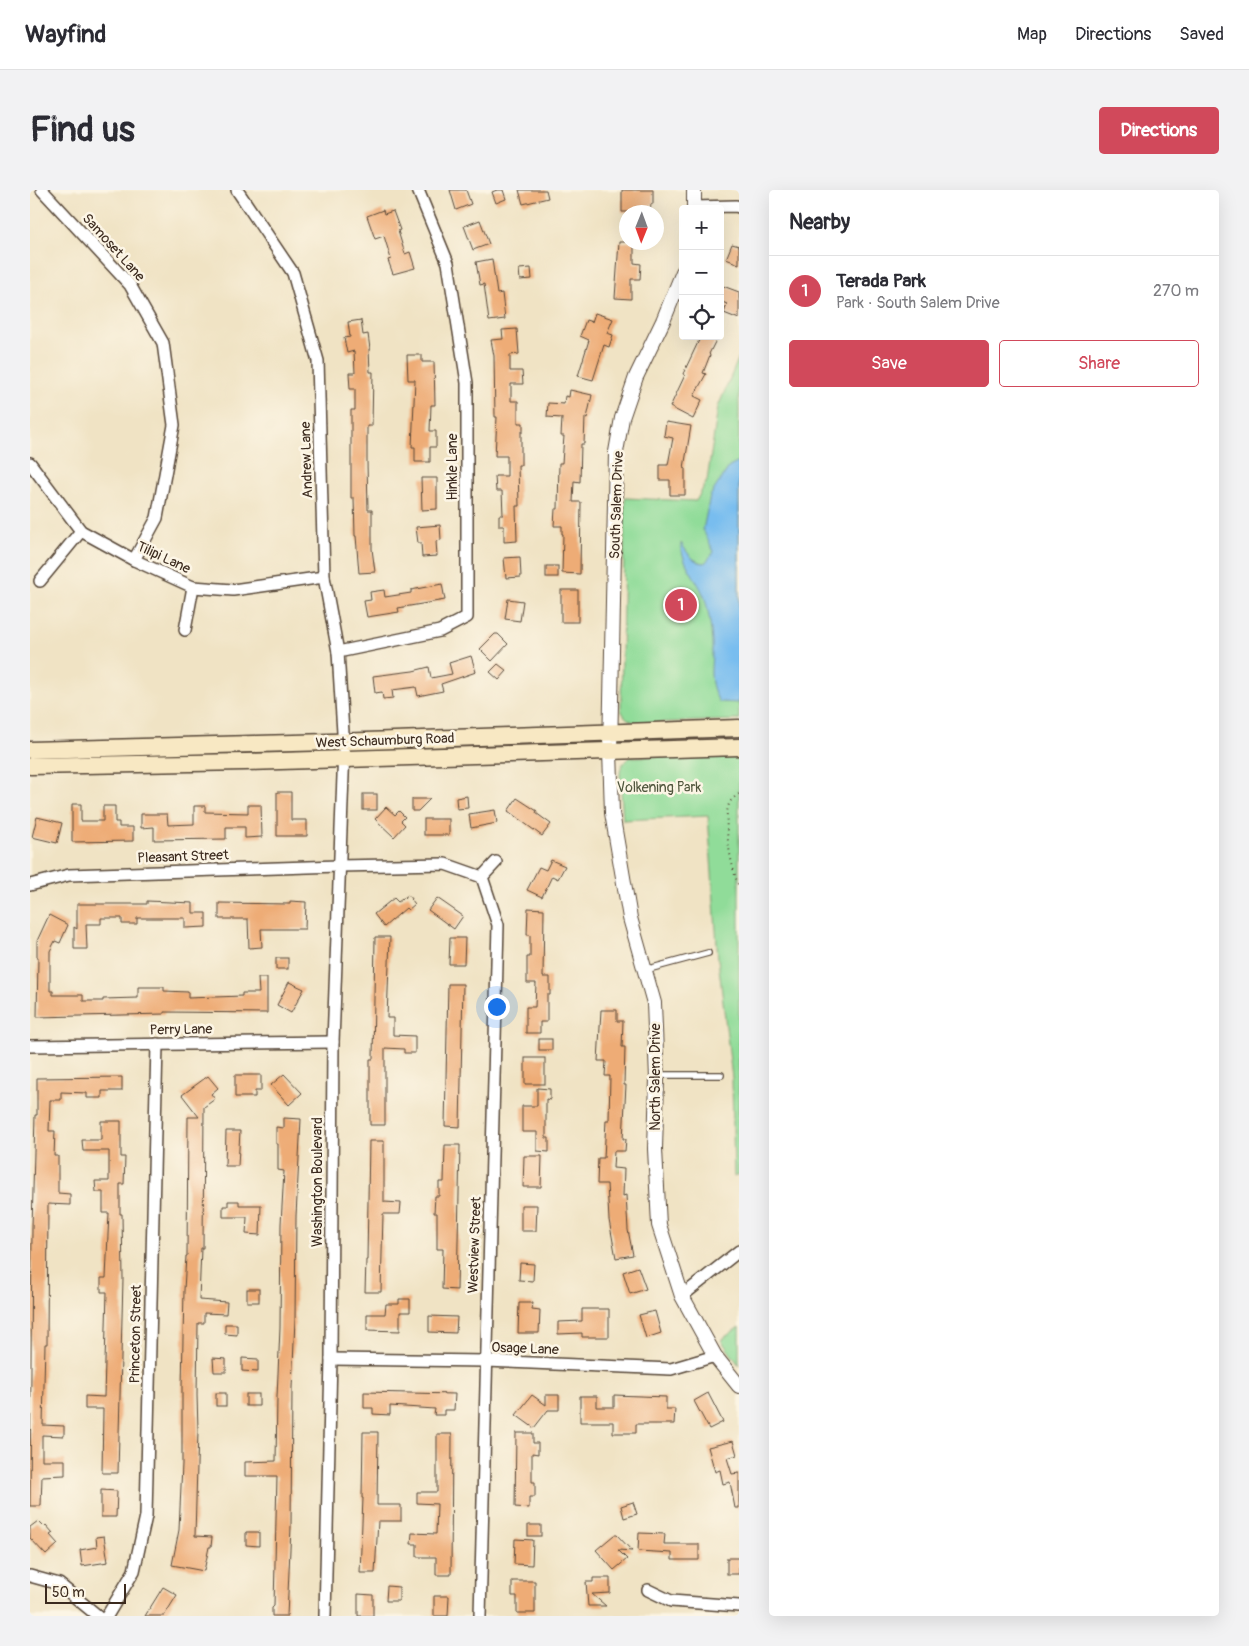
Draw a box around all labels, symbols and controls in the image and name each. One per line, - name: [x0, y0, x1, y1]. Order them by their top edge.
- text: Wayfind: [25, 20, 106, 49]
- text: Map: [1017, 23, 1047, 46]
- text: Directions: [1075, 23, 1151, 46]
- text: Saved: [1179, 23, 1224, 46]
- button: Directions: [1099, 107, 1219, 154]
- text: Find us: [30, 108, 135, 152]
- north arrow: [619, 205, 664, 250]
- map controls: [679, 205, 724, 340]
- button: +: [679, 205, 724, 250]
- text: Nearby: [789, 209, 850, 236]
- street label: Samoset Lane: [79, 210, 149, 285]
- button: −: [679, 250, 724, 295]
- text: Terada Park: [836, 269, 926, 293]
- text: 1: [802, 281, 808, 301]
- text: 270 m: [1153, 281, 1199, 301]
- text: Park · South Salem Drive: [836, 293, 1000, 313]
- button: locate: [679, 295, 724, 340]
- button: Save: [789, 340, 989, 387]
- button: Share: [999, 340, 1199, 387]
- street label: Andrew Lane: [297, 421, 316, 499]
- street label: Hinkle Lane: [444, 433, 461, 501]
- street label: South Salem Drive: [606, 451, 627, 559]
- street label: Tilipi Lane: [134, 538, 193, 577]
- pin: 1: [665, 586, 697, 624]
- street label: West Schaumburg Road: [315, 730, 455, 751]
- park label: Volkening Park: [617, 779, 701, 796]
- street label: Pleasant Street: [137, 846, 229, 867]
- your location: [484, 994, 510, 1020]
- street label: Perry Lane: [150, 1020, 212, 1039]
- street label: North Salem Drive: [647, 1023, 664, 1131]
- street label: Washington Boulevard: [309, 1117, 326, 1247]
- street label: Westview Street: [464, 1196, 485, 1294]
- street label: Princeton Street: [126, 1284, 145, 1383]
- street label: Osage Lane: [491, 1339, 559, 1358]
- scale bar: [45, 1581, 126, 1604]
- text: 50 m: [52, 1584, 85, 1601]

